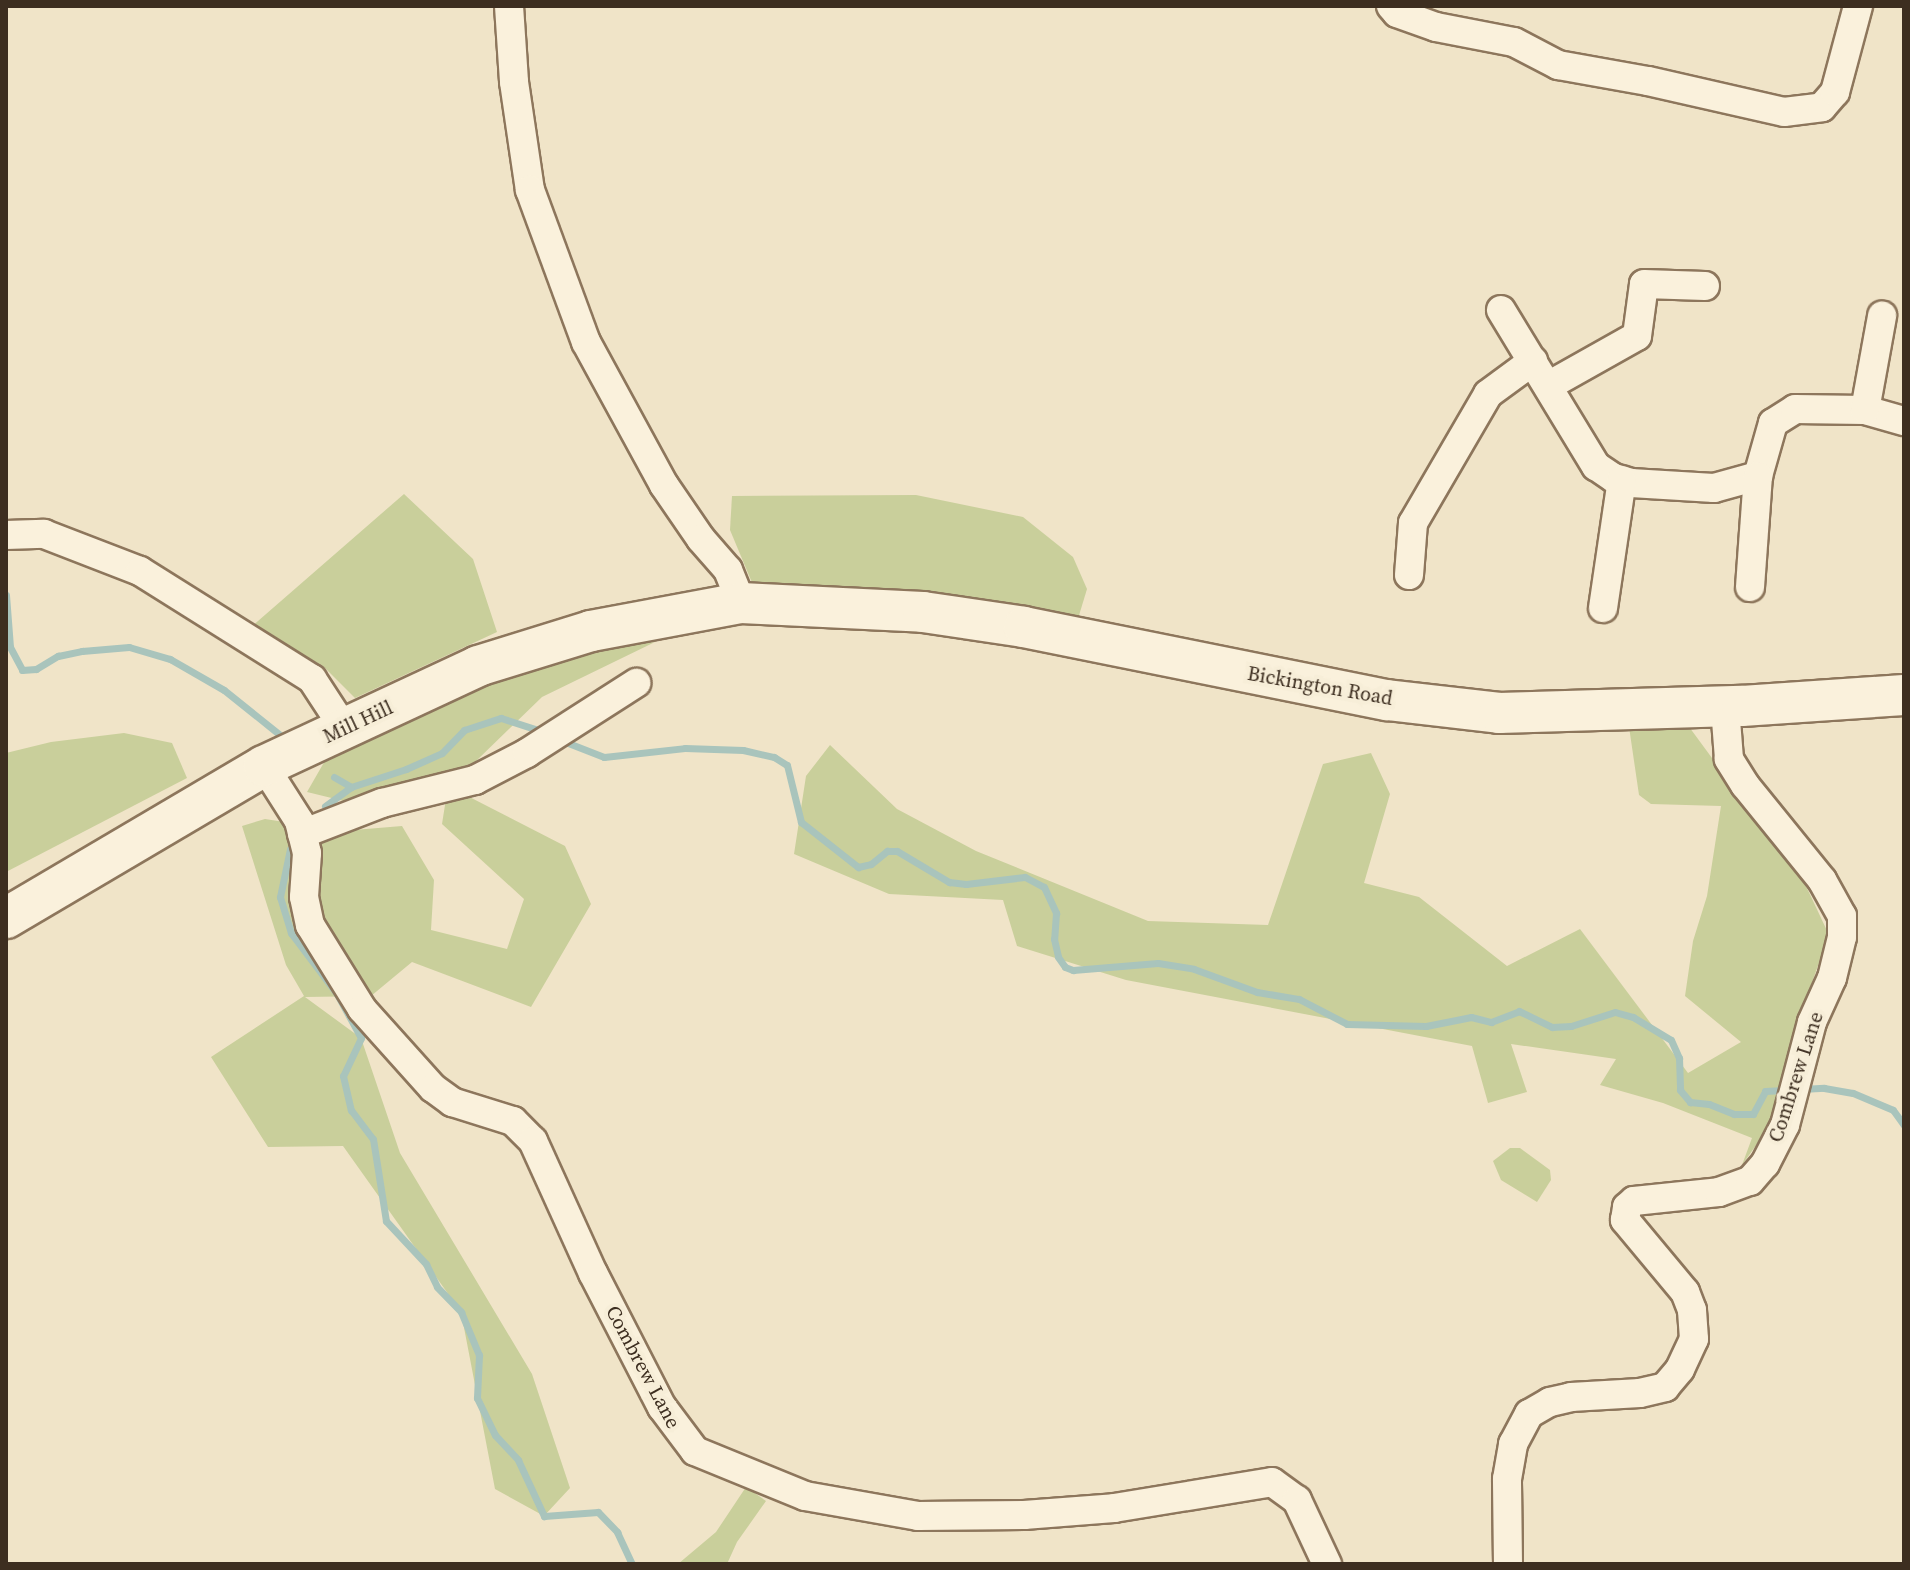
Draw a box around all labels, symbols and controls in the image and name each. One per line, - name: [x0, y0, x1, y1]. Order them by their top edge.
- street label: Bickington Road: [1246, 661, 1394, 711]
- street label: Mill Hill: [319, 695, 397, 749]
- street label: Combrew Lane: [1764, 1009, 1828, 1145]
- street label: Combrew Lane: [601, 1301, 685, 1433]

